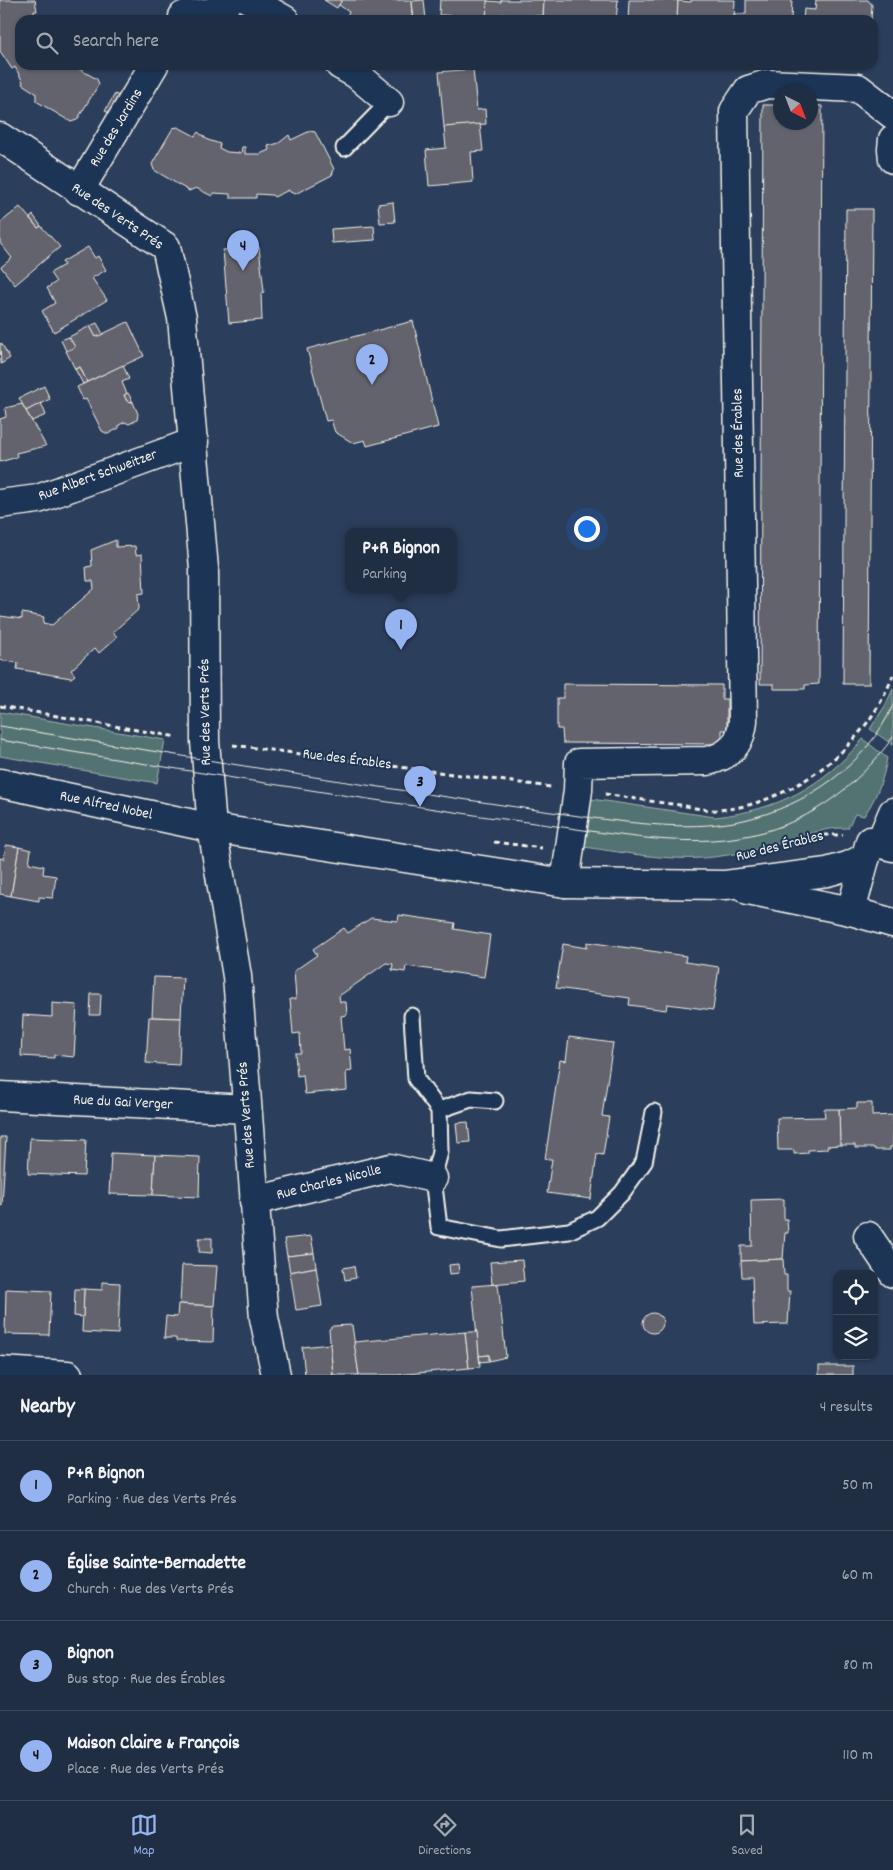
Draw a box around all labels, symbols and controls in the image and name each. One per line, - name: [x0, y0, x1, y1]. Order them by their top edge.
- search box: [15, 15, 878, 70]
- icon: search: [33, 29, 61, 57]
- text: Search here: [73, 29, 159, 56]
- street label: Rue des Jardins: [85, 84, 149, 172]
- north arrow: [773, 85, 818, 130]
- street label: Rue des Verts Prés: [66, 178, 168, 256]
- pin: 4: [227, 230, 259, 271]
- pin: 2: [356, 344, 388, 385]
- street label: Rue des Érables: [727, 388, 751, 478]
- street label: Rue Albert Schweitzer: [35, 444, 161, 508]
- your location: [574, 516, 600, 542]
- popup: [345, 528, 457, 593]
- text: P+R Bignon: [362, 536, 440, 563]
- text: Parking: [362, 563, 407, 586]
- pin: 1: [385, 609, 417, 650]
- street label: Rue des Verts Prés: [194, 658, 218, 766]
- street label: Rue des Érables: [301, 744, 393, 776]
- pin: 3: [404, 766, 436, 807]
- street label: Rue Alfred Nobel: [58, 785, 155, 827]
- street label: Rue des Érables: [734, 825, 826, 869]
- street label: Rue des Verts Prés: [232, 1061, 262, 1169]
- street label: Rue du Gai Verger: [73, 1089, 174, 1117]
- street label: Rue Charles Nicolle: [274, 1159, 384, 1207]
- map controls: [833, 1270, 878, 1360]
- button: locate: [833, 1270, 878, 1315]
- button: layers: [833, 1315, 878, 1360]
- text: Nearby: [20, 1393, 75, 1423]
- text: 4 results: [820, 1396, 873, 1419]
- text: P+R Bignon: [67, 1461, 145, 1488]
- text: 1: [34, 1474, 38, 1497]
- text: 50 m: [842, 1474, 873, 1497]
- text: Parking · Rue des Verts Prés: [67, 1488, 237, 1511]
- text: Église Sainte-Bernadette: [67, 1551, 246, 1578]
- text: 2: [33, 1564, 40, 1587]
- text: 60 m: [842, 1564, 873, 1587]
- text: Church · Rue des Verts Prés: [67, 1578, 234, 1601]
- text: Bignon: [67, 1641, 114, 1668]
- text: 3: [32, 1654, 40, 1677]
- text: 80 m: [843, 1654, 873, 1677]
- text: Bus stop · Rue des Érables: [67, 1668, 226, 1691]
- text: Maison Claire & François: [67, 1731, 240, 1758]
- text: 4: [33, 1744, 39, 1767]
- text: 110 m: [843, 1744, 873, 1767]
- text: Place · Rue des Verts Prés: [67, 1758, 224, 1781]
- tab: Map: [130, 1811, 158, 1861]
- tab: Directions: [418, 1811, 471, 1861]
- tab: Saved: [732, 1811, 763, 1861]

